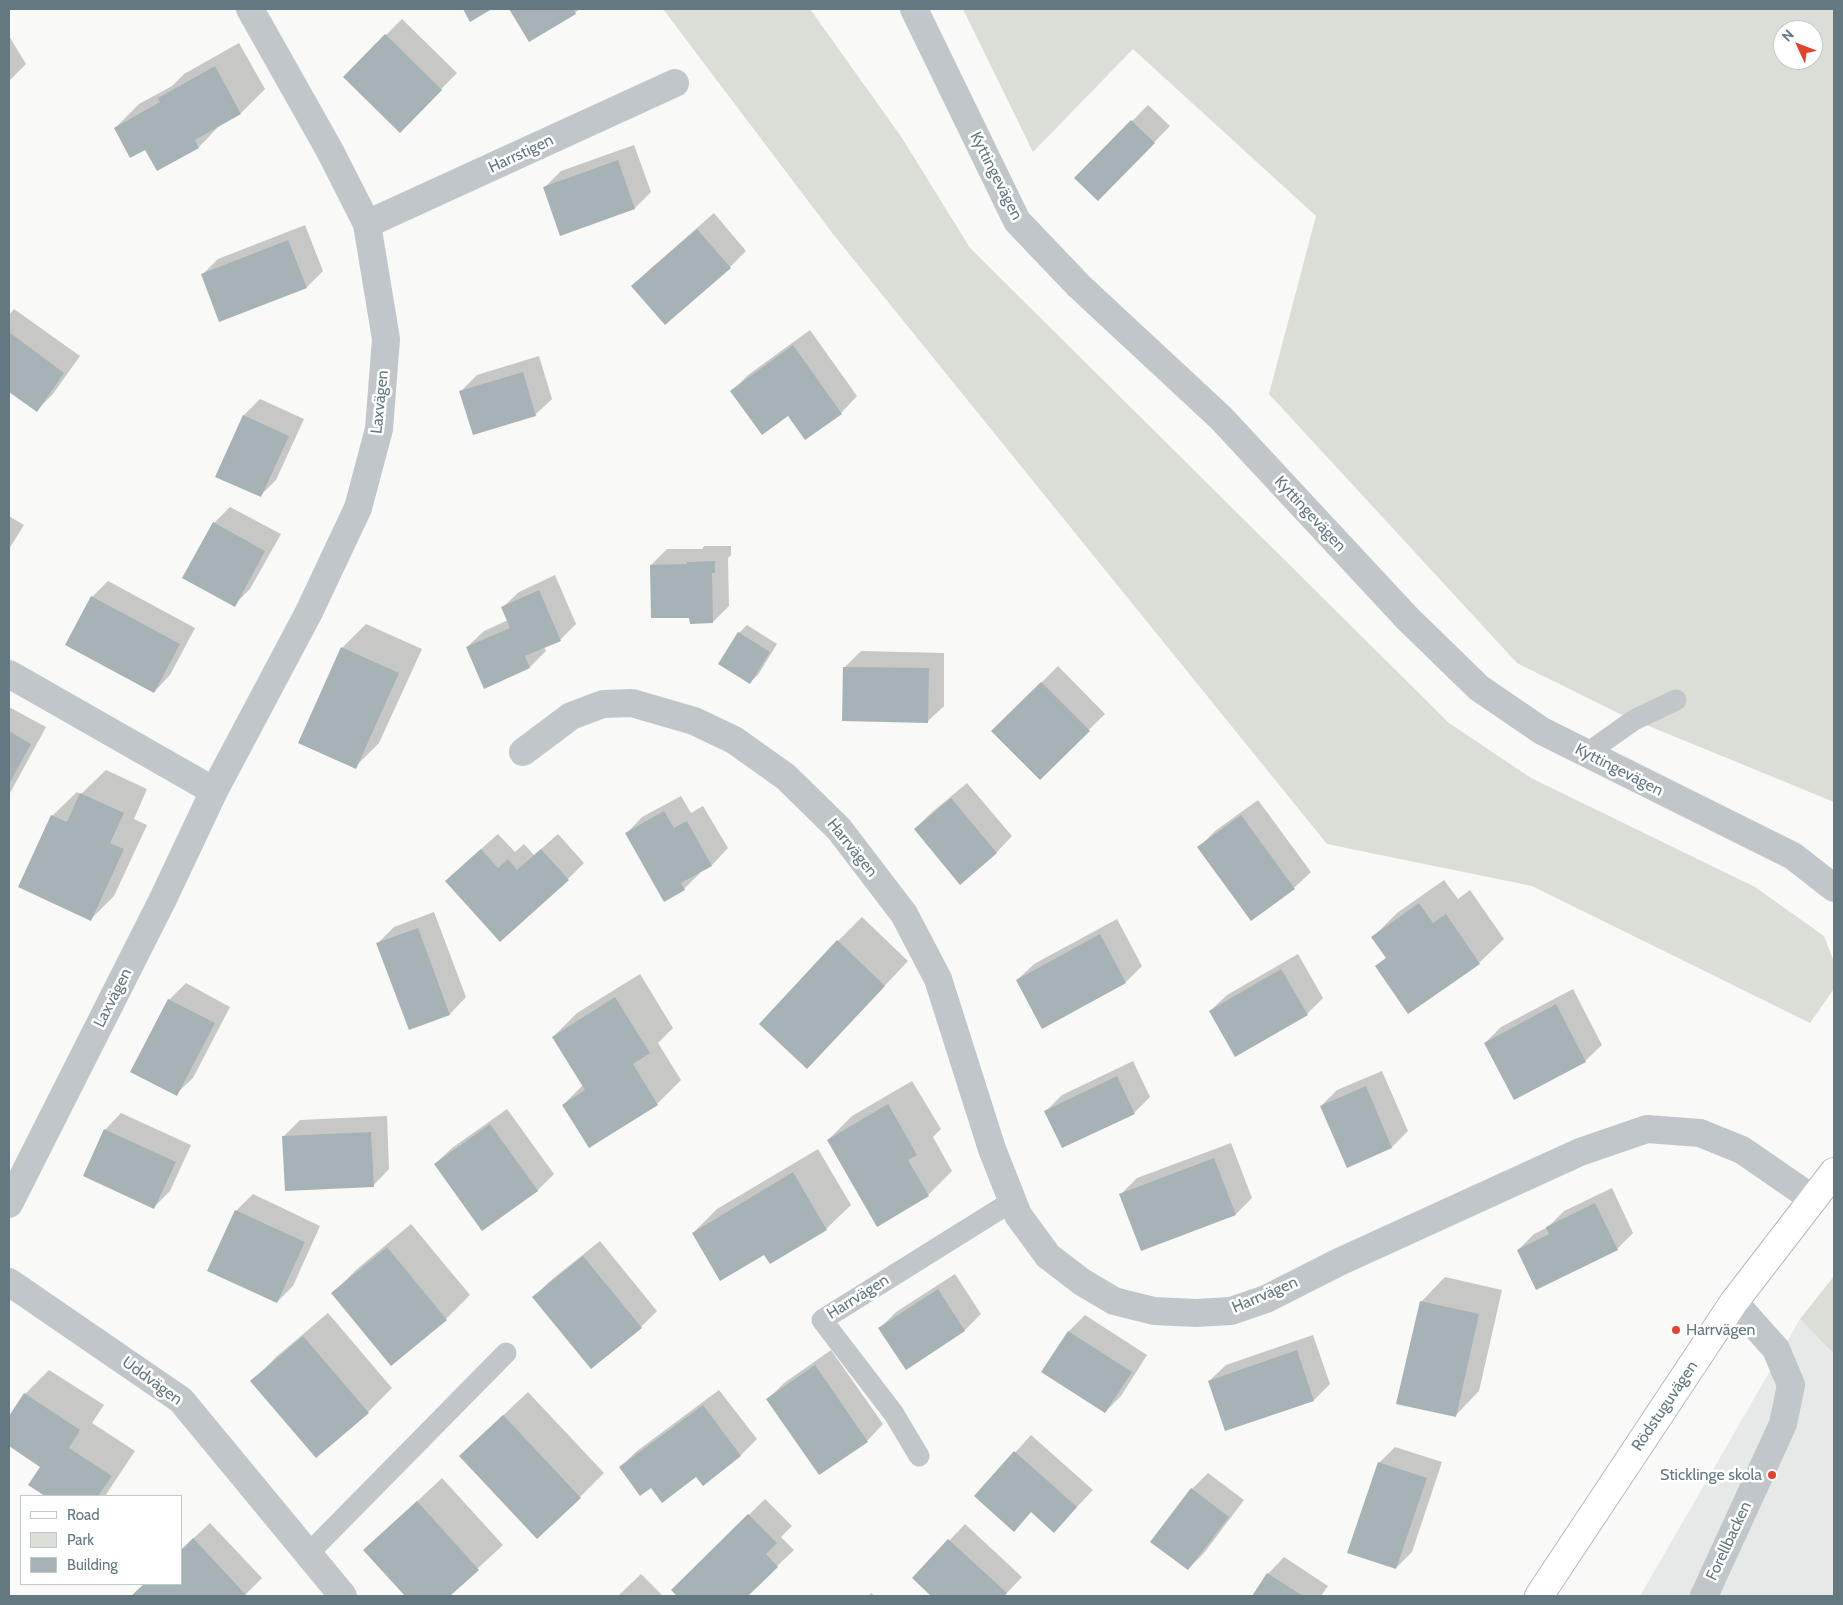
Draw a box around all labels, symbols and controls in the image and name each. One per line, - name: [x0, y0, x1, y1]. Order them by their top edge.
- north arrow: [1773, 20, 1823, 70]
- text: N: [1778, 26, 1798, 45]
- street label: Kyttingevägen: [966, 129, 1026, 223]
- street label: Harrstigen: [485, 131, 557, 177]
- street label: Laxvägen: [367, 369, 393, 435]
- street label: Kyttingevägen: [1270, 472, 1350, 556]
- street label: Kyttingevägen: [1572, 740, 1666, 800]
- street label: Harrvägen: [823, 815, 881, 881]
- street label: Laxvägen: [90, 965, 136, 1031]
- street label: Harrvägen: [823, 1270, 893, 1324]
- street label: Harrvägen: [1229, 1273, 1301, 1317]
- place label: Harrvägen: [1686, 1320, 1755, 1340]
- marker: Harrvägen: [1670, 1324, 1682, 1336]
- street label: Uddvägen: [118, 1353, 186, 1409]
- street label: Rödstuguvägen: [1628, 1357, 1702, 1455]
- place label: Sticklinge skola: [1660, 1465, 1762, 1485]
- marker: Sticklinge skola: [1766, 1469, 1778, 1481]
- legend: [20, 1495, 182, 1585]
- street label: Forellbacken: [1702, 1499, 1756, 1583]
- text: Road: [67, 1506, 100, 1524]
- text: Park: [67, 1531, 94, 1549]
- text: Building: [67, 1556, 118, 1574]

